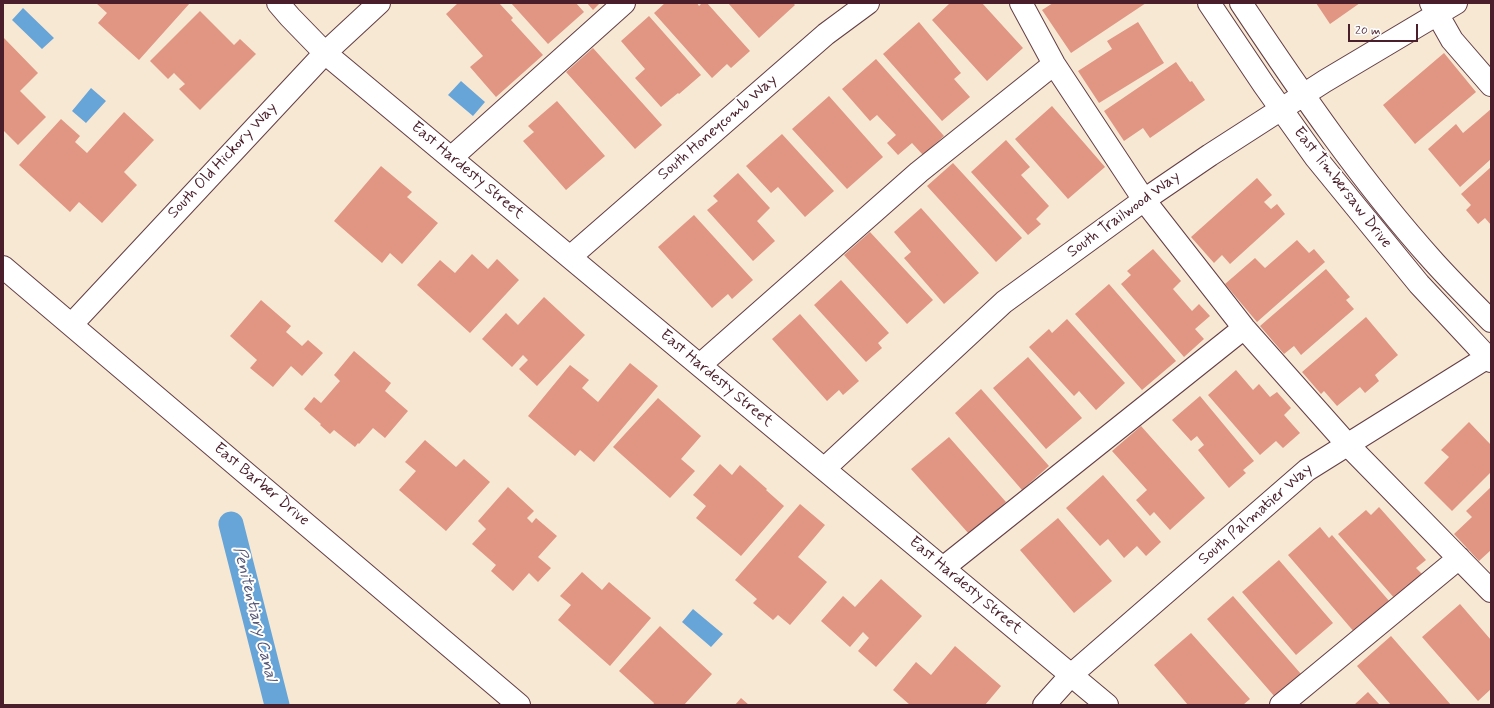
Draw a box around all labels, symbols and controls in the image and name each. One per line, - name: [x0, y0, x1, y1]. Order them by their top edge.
- scale bar: [1350, 16, 1420, 42]
- text: 20 m: [1355, 23, 1381, 39]
- street label: South Honeycomb Way: [655, 71, 781, 185]
- street label: South Old Hickory Way: [164, 99, 282, 223]
- street label: East Hardesty Street: [407, 118, 527, 224]
- street label: East Timbersaw Drive: [1289, 124, 1395, 252]
- street label: South Trailwood Way: [1064, 168, 1184, 262]
- street label: East Hardesty Street: [656, 326, 776, 432]
- street label: East Barber Drive: [209, 439, 313, 531]
- street label: South Palmatier Way: [1195, 460, 1317, 570]
- street label: East Hardesty Street: [905, 533, 1025, 639]
- water label: Penitentiary Canal: [227, 545, 281, 683]

